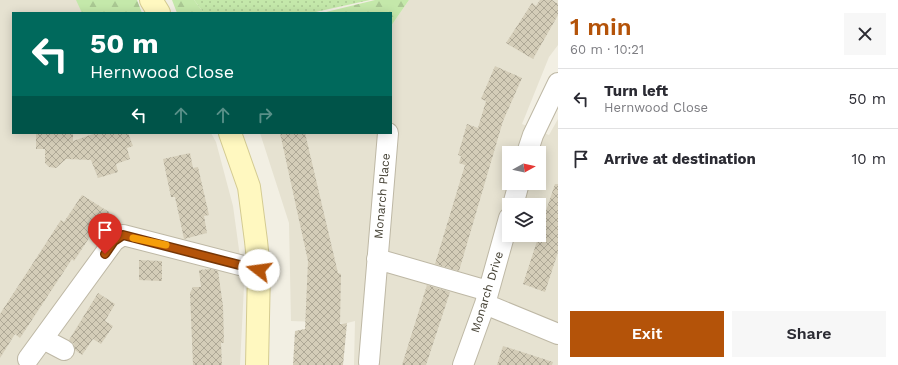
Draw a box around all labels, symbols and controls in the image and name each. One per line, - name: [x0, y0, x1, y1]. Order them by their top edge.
- text: 1 min: [570, 13, 632, 41]
- button: close: [844, 13, 886, 55]
- text: 50 m: [90, 27, 159, 60]
- icon: left: [24, 28, 76, 80]
- text: 60 m · 10:21: [570, 42, 644, 57]
- text: Hernwood Close: [90, 61, 234, 82]
- text: Turn left: [604, 82, 668, 100]
- icon: left: [570, 88, 592, 110]
- text: 50 m: [849, 90, 886, 108]
- text: Hernwood Close: [604, 100, 708, 115]
- icon: left: [128, 104, 150, 126]
- icon: ahead: [170, 104, 192, 126]
- icon: ahead: [212, 104, 234, 126]
- icon: right: [254, 104, 276, 126]
- north arrow: [502, 146, 546, 190]
- map controls: [502, 146, 546, 242]
- icon: arrive: [570, 148, 592, 170]
- text: Arrive at destination: [604, 150, 756, 168]
- text: 10 m: [851, 150, 886, 168]
- street label: Monarch Place: [371, 153, 393, 239]
- button: layers: [502, 198, 546, 242]
- pin: [88, 213, 122, 254]
- icon: arrive: [94, 219, 116, 241]
- position arrow: [238, 249, 280, 291]
- street label: Monarch Drive: [468, 250, 506, 334]
- button: Exit: [570, 311, 724, 357]
- button: Share: [732, 311, 886, 357]

